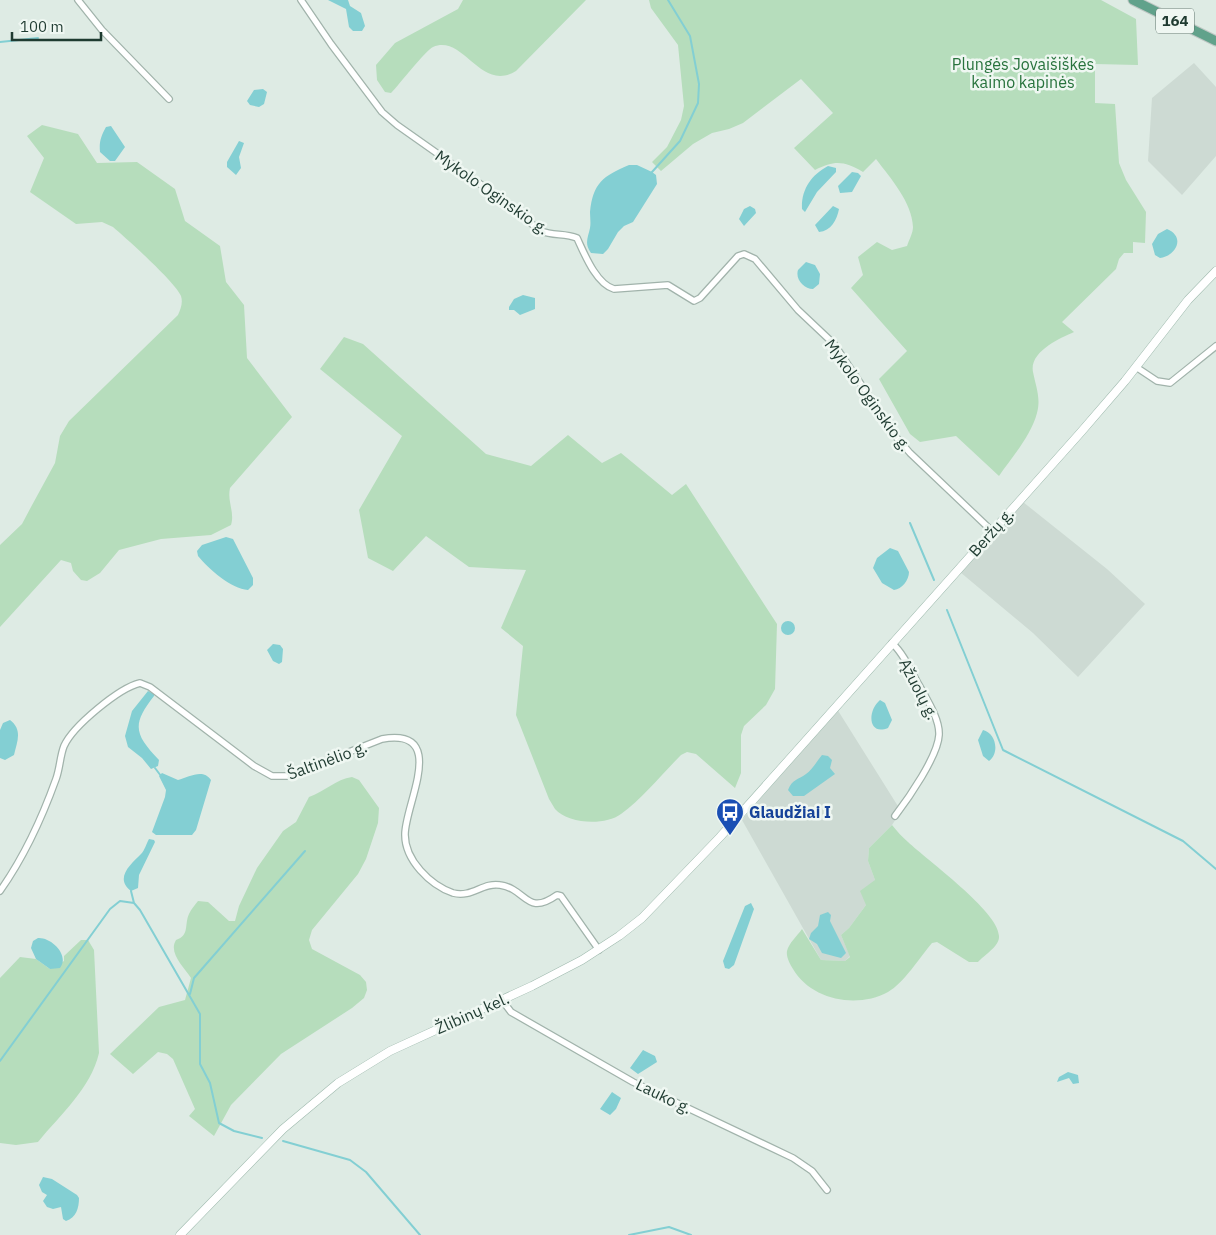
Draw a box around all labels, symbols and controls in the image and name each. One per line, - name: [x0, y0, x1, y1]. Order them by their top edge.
- road number: 164: [1156, 8, 1194, 34]
- scale bar: [12, 10, 101, 42]
- text: 100 m: [20, 17, 64, 36]
- park label: Plungės Jovaišiškės kaimo kapinės: [952, 54, 1094, 92]
- street label: Mykolo Oginskio g.: [431, 145, 553, 239]
- street label: Mykolo Oginskio g.: [821, 335, 915, 455]
- street label: Beržų g.: [964, 504, 1018, 560]
- street label: Ąžuolų g.: [895, 655, 943, 723]
- street label: Šaltinėlio g.: [284, 735, 370, 784]
- bus stop icon: Glaudžiai I: [715, 797, 745, 836]
- place label: Glaudžiai I: [749, 802, 831, 822]
- street label: Žlibinų kel.: [432, 988, 512, 1038]
- street label: Lauko g.: [633, 1074, 695, 1118]

